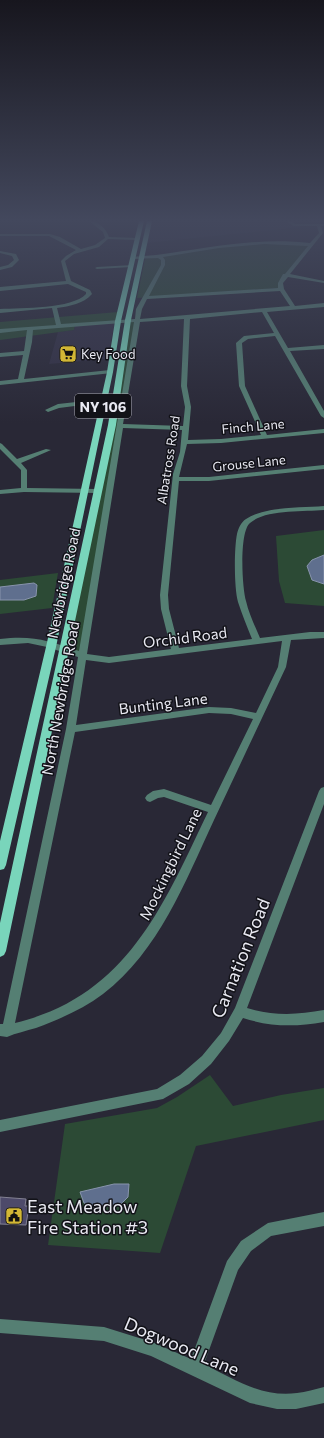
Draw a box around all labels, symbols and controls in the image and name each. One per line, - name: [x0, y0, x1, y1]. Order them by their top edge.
- supermarket icon: Key Food: [58, 344, 78, 364]
- place label: Key Food: [81, 346, 135, 362]
- road number: NY 106: [75, 394, 131, 418]
- street label: Albatross Road: [153, 415, 183, 505]
- street label: Finch Lane: [221, 415, 285, 437]
- street label: Grouse Lane: [212, 451, 286, 475]
- street label: Newbridge Road: [43, 526, 83, 640]
- street label: North Newbridge Road: [38, 620, 82, 776]
- street label: Orchid Road: [142, 623, 228, 651]
- street label: Bunting Lane: [118, 689, 208, 717]
- street label: Mockingbird Lane: [135, 805, 205, 923]
- street label: Carnation Road: [206, 895, 274, 1021]
- place label: East Meadow Fire Station #3: [27, 1195, 148, 1238]
- public building icon: East Meadow Fire Station #3: [4, 1206, 24, 1226]
- street label: Dogwood Lane: [121, 1312, 243, 1380]

